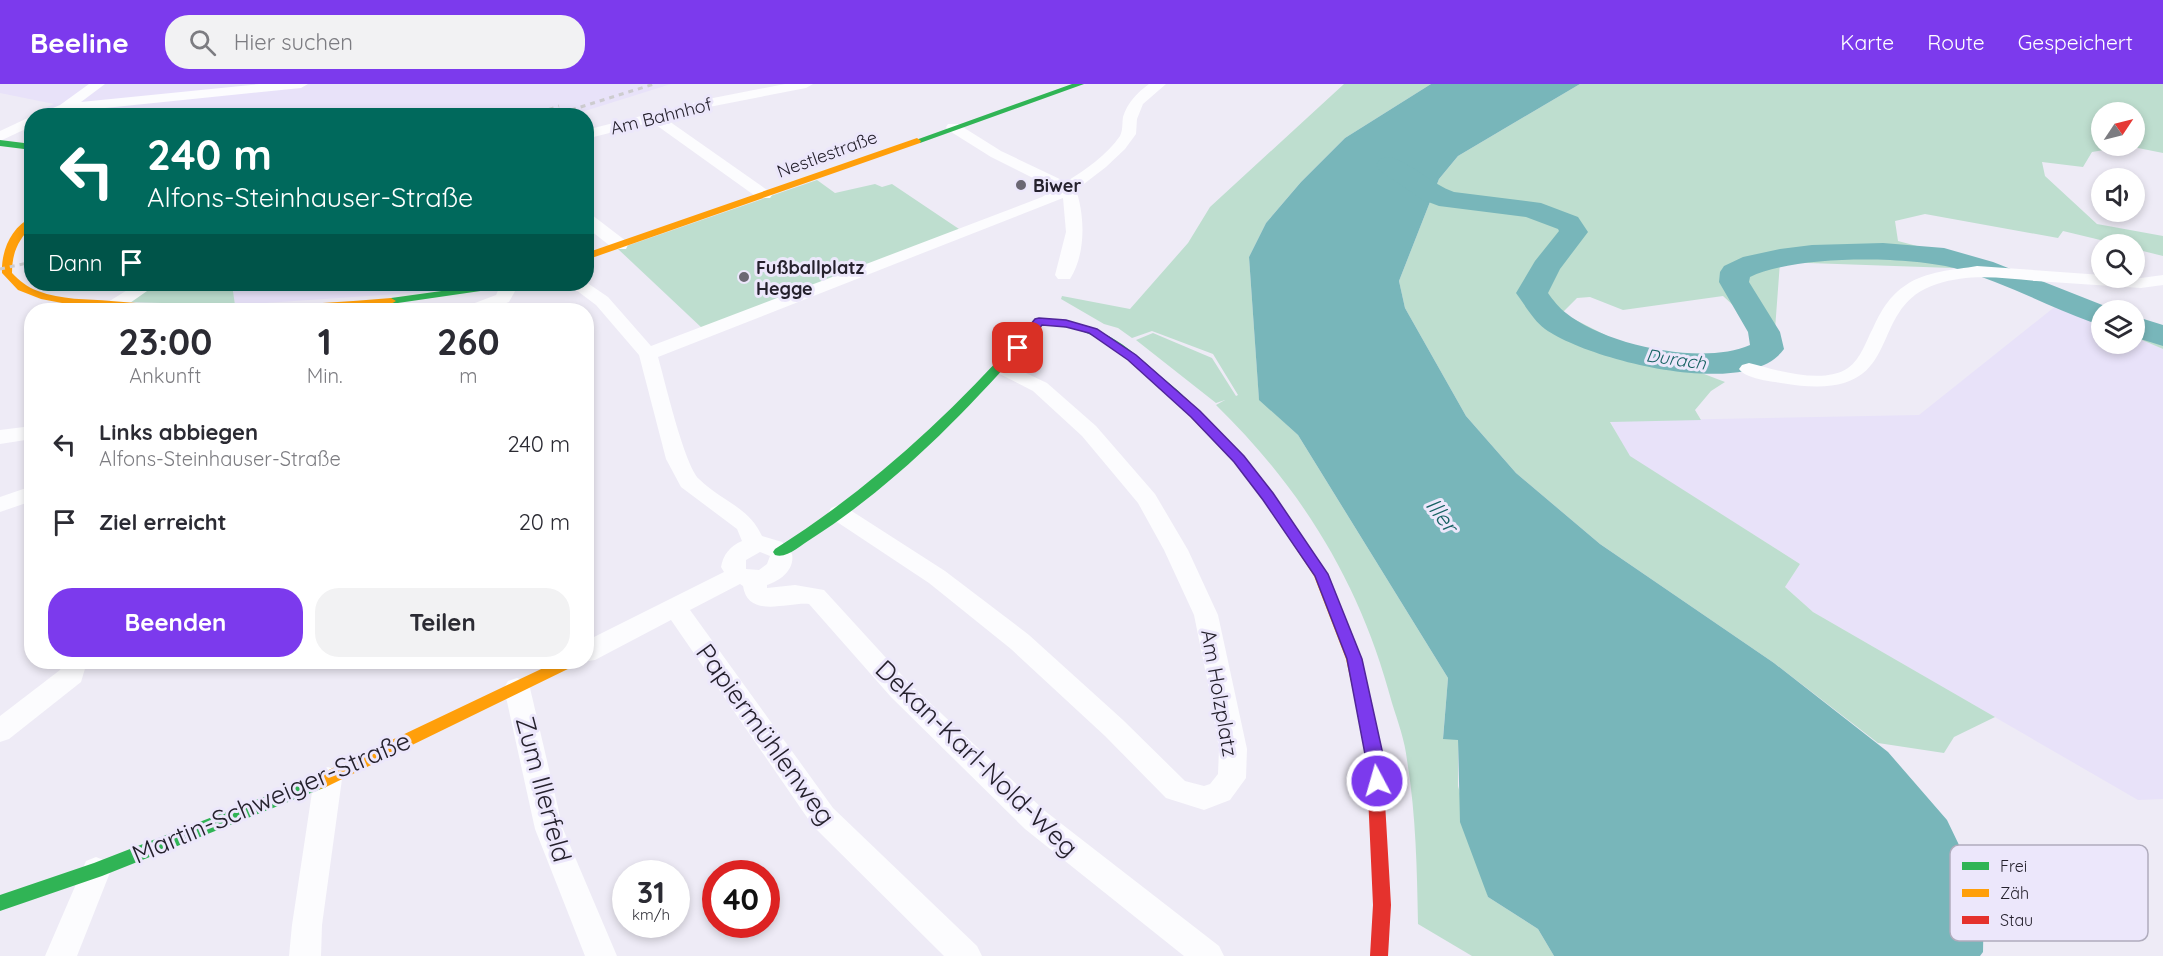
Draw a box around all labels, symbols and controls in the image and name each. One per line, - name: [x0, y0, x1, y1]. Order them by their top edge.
- search box: [165, 15, 585, 69]
- text: Beeline: [30, 25, 129, 60]
- icon: search: [186, 26, 219, 59]
- text: Hier suchen: [234, 28, 353, 56]
- text: Karte: [1840, 29, 1894, 55]
- text: Route: [1927, 29, 1985, 55]
- text: Gespeichert: [2018, 29, 2133, 55]
- street label: Am Bahnhof: [608, 92, 715, 140]
- north arrow: [2091, 102, 2145, 156]
- map controls: [2091, 102, 2145, 354]
- street label: Nestlestraße: [774, 125, 880, 183]
- text: 240 m: [147, 128, 272, 181]
- icon: left: [48, 132, 126, 210]
- button: sound: [2091, 168, 2145, 222]
- place label: Biwer: [1033, 174, 1081, 197]
- marker: Biwer: [1014, 178, 1028, 192]
- text: Alfons-Steinhauser-Straße: [147, 180, 473, 214]
- button: search: [2091, 234, 2145, 288]
- icon: arrive: [115, 246, 148, 279]
- text: Dann: [48, 249, 103, 277]
- place label: Fußballplatz Hegge: [756, 256, 865, 300]
- marker: Fußballplatz Hegge: [737, 270, 751, 284]
- button: layers: [2091, 300, 2145, 354]
- text: 23:00: [118, 319, 212, 364]
- text: 1: [318, 319, 332, 364]
- text: 260: [437, 319, 500, 364]
- pin: [992, 322, 1043, 373]
- icon: arrive: [1001, 331, 1034, 364]
- water label: Durach: [1645, 343, 1708, 375]
- text: Ankunft: [129, 363, 201, 388]
- text: Min.: [307, 363, 343, 388]
- text: m: [459, 363, 477, 388]
- text: Links abbiegen: [99, 418, 258, 446]
- icon: left: [48, 428, 81, 461]
- text: 240 m: [507, 430, 570, 458]
- text: Alfons-Steinhauser-Straße: [99, 446, 341, 471]
- water label: Iller: [1420, 492, 1466, 540]
- icon: arrive: [48, 506, 81, 539]
- text: Ziel erreicht: [99, 508, 227, 536]
- text: 20 m: [519, 508, 570, 536]
- button: Beenden: [48, 588, 303, 657]
- button: Teilen: [315, 588, 570, 657]
- street label: Am Holzplatz: [1196, 627, 1244, 759]
- street label: Papiermühlenweg: [689, 637, 843, 831]
- street label: Dekan-Karl-Nold-Weg: [869, 653, 1085, 863]
- street label: Zum Illerfeld: [509, 712, 579, 866]
- street label: Martin-Schweiger-Straße: [127, 723, 415, 871]
- position arrow: [1345, 749, 1409, 813]
- legend: [1950, 845, 2148, 941]
- text: Frei: [2000, 856, 2027, 876]
- speed limit sign: 40: [702, 860, 780, 938]
- text: 31: [637, 873, 665, 911]
- text: Zäh: [2000, 883, 2029, 903]
- text: km/h: [632, 905, 670, 924]
- text: Stau: [2000, 910, 2033, 930]

